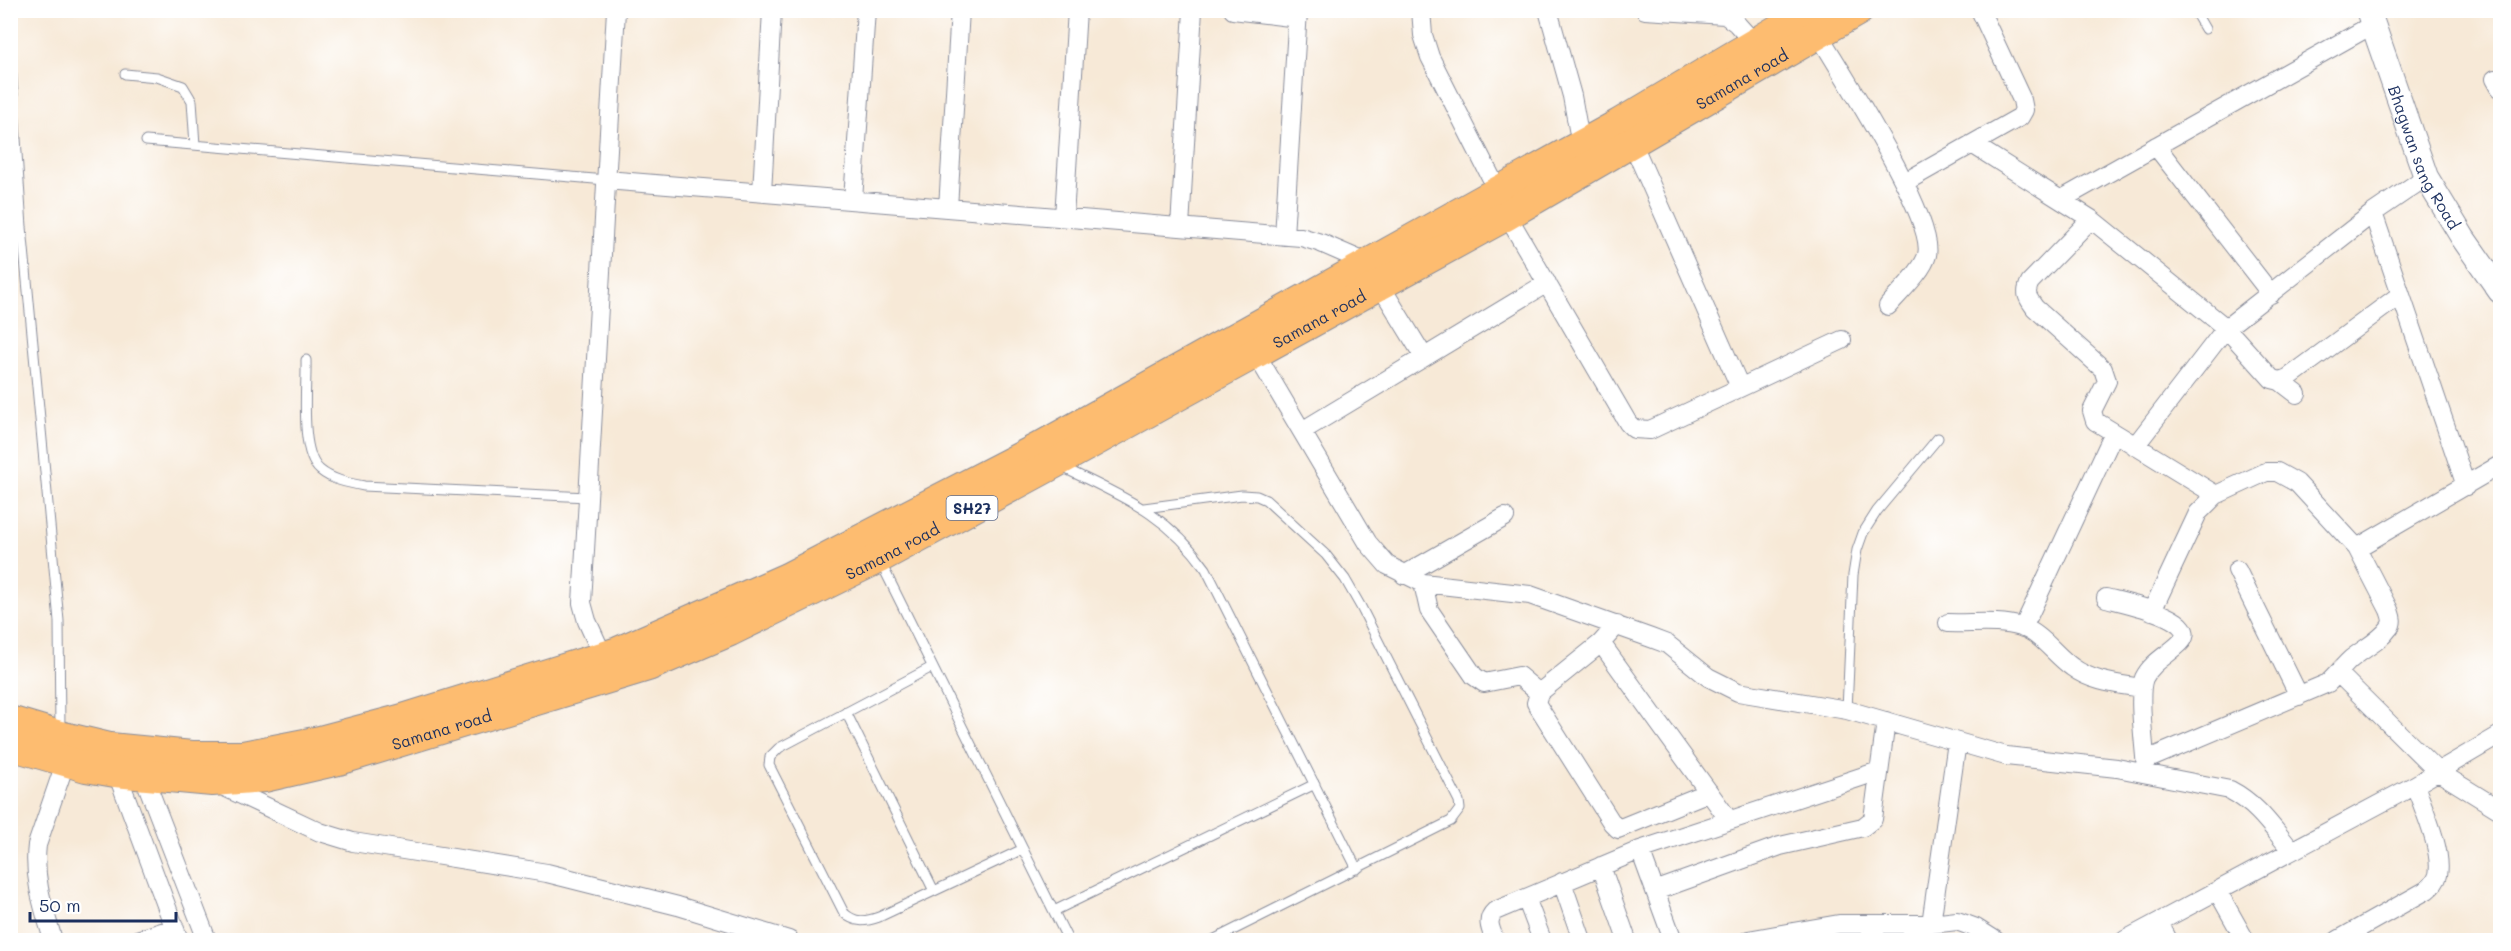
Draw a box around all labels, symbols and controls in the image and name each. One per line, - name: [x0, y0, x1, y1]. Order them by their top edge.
- street label: Samana road: [1692, 43, 1791, 114]
- street label: Bhagwan sang Road: [2384, 82, 2466, 233]
- street label: Samana road: [1268, 284, 1369, 352]
- road number: SH27: [946, 496, 998, 520]
- street label: Samana road: [841, 517, 943, 584]
- street label: Samana road: [389, 704, 494, 754]
- scale bar: [30, 885, 176, 923]
- text: 50 m: [39, 893, 81, 917]

